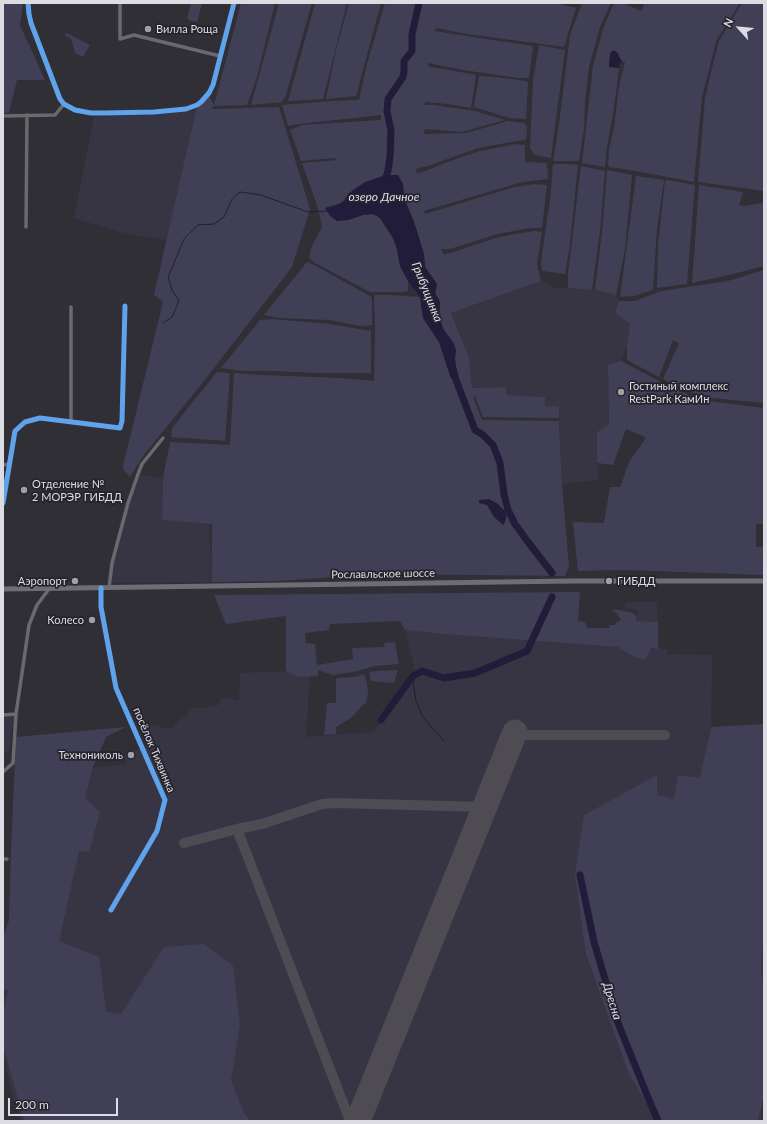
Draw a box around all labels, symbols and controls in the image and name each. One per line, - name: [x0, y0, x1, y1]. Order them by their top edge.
- north arrow: [719, 8, 759, 48]
- text: N: [720, 16, 736, 29]
- place label: Вилла Роща: [156, 22, 218, 36]
- marker: Вилла Роща: [143, 24, 153, 34]
- water label: озеро Дачное: [348, 190, 420, 204]
- water label: Грибущинка: [408, 260, 446, 324]
- place label: Гостиный комплекс RestPark КамИн: [629, 379, 728, 405]
- marker: Гостиный комплекс RestPark КамИн: [616, 387, 626, 397]
- place label: Отделение № 2 МОРЭР ГИБДД: [32, 477, 122, 503]
- marker: Отделение № 2 МОРЭР ГИБДД: [19, 485, 29, 495]
- street label: Рославльское шоссе: [331, 566, 435, 582]
- place label: Аэропорт: [18, 574, 67, 588]
- place label: ГИБДД: [617, 574, 655, 588]
- marker: Аэропорт: [70, 576, 80, 586]
- marker: ГИБДД: [604, 576, 614, 586]
- place label: Колесо: [47, 613, 84, 627]
- marker: Колесо: [87, 615, 97, 625]
- street label: посёлок Тихвинка: [130, 706, 178, 794]
- place label: Технониколь: [58, 748, 123, 762]
- marker: Технониколь: [126, 750, 136, 760]
- water label: Дресна: [599, 980, 625, 1022]
- scale bar: [10, 1090, 120, 1116]
- text: 200 m: [15, 1097, 49, 1112]

